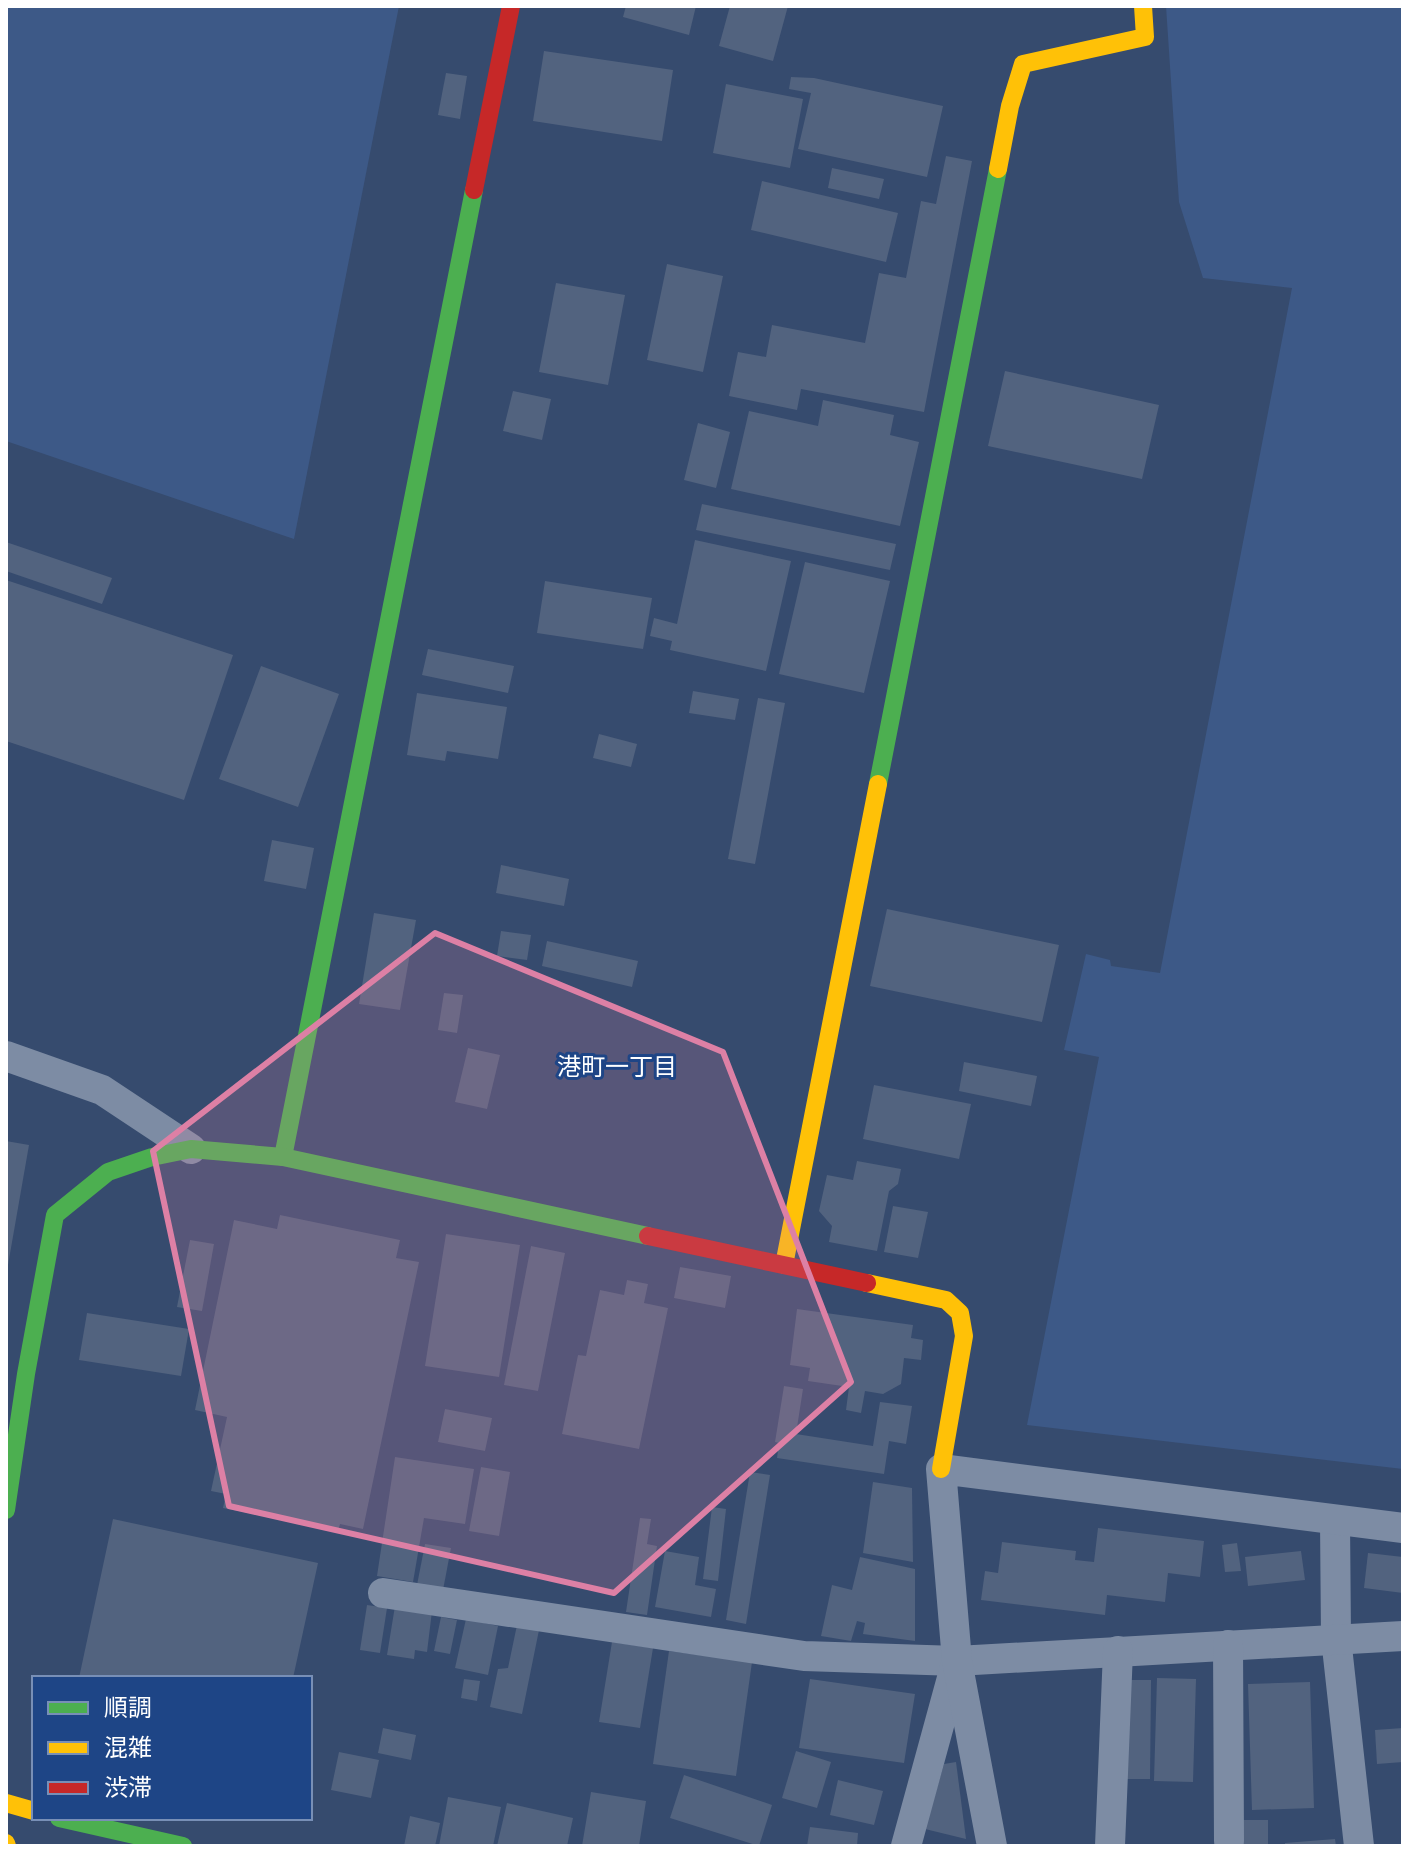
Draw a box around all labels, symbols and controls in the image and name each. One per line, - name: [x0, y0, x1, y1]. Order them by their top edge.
- district label: 港町一丁目: [557, 1051, 677, 1083]
- legend: [32, 1676, 312, 1820]
- text: 順調: [104, 1692, 152, 1724]
- text: 混雑: [104, 1732, 152, 1764]
- text: 渋滞: [104, 1772, 152, 1804]

